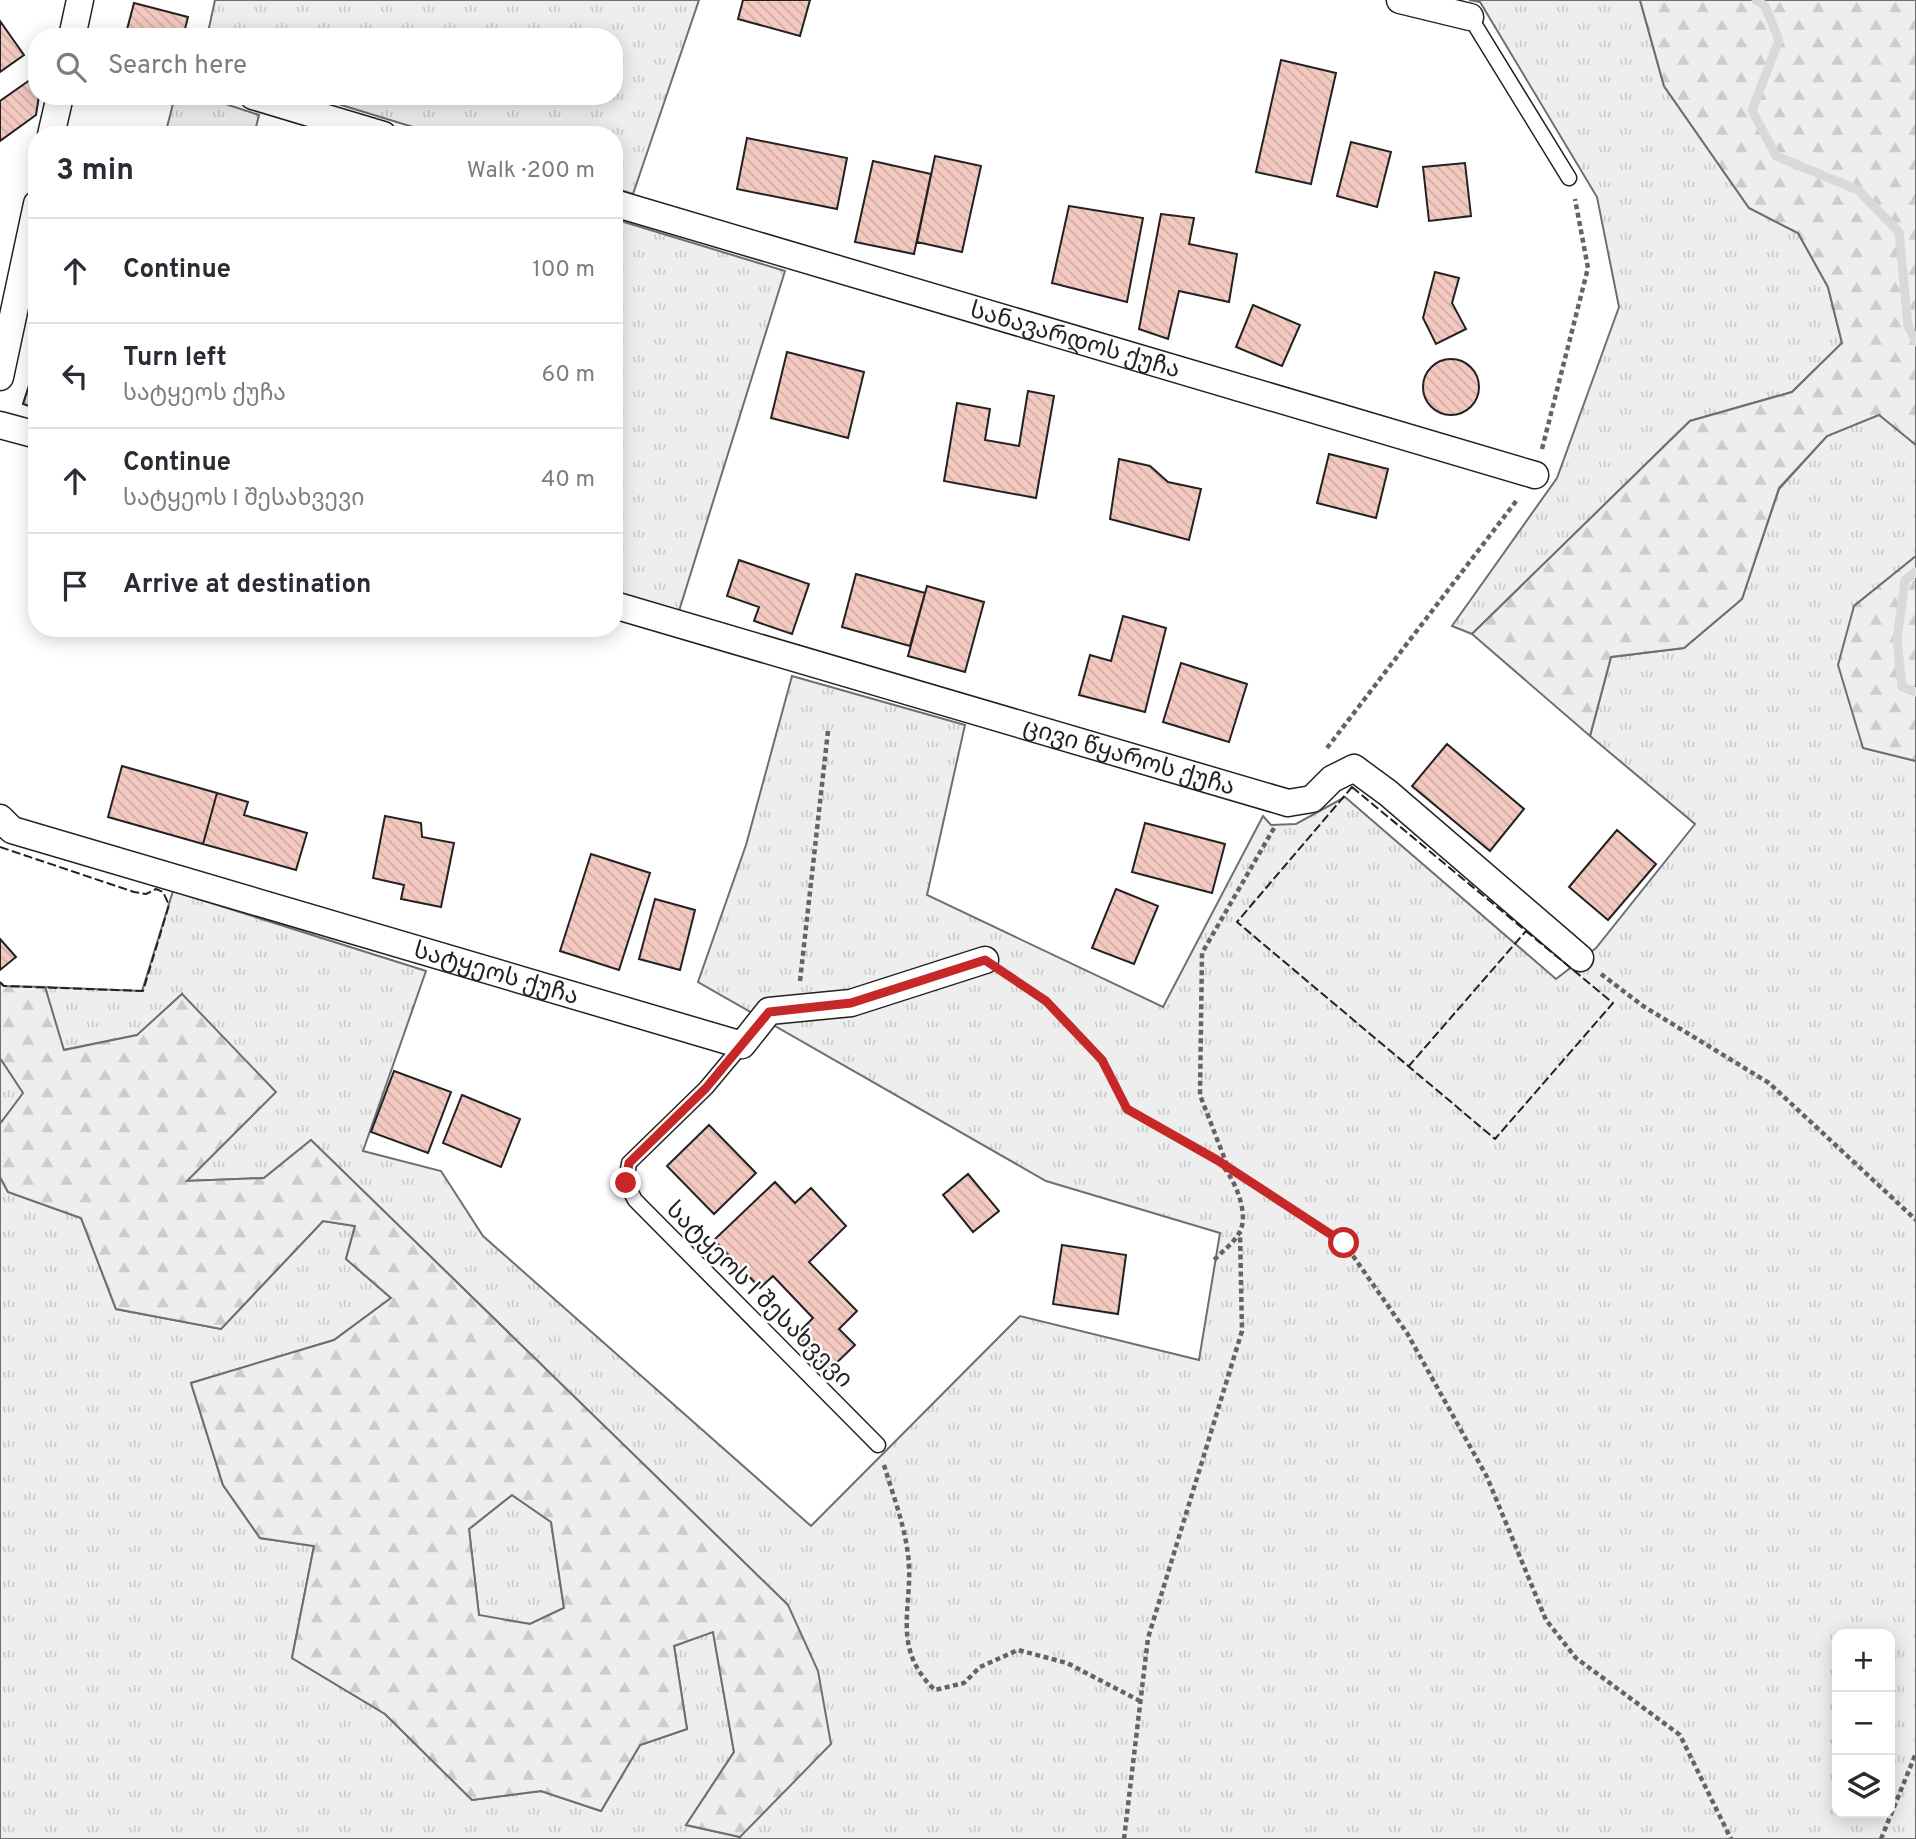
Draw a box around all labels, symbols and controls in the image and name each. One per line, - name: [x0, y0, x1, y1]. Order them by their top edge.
- search box: [28, 28, 623, 105]
- icon: search: [52, 48, 90, 86]
- text: Search here: [108, 50, 247, 83]
- text: 3 min: [56, 153, 134, 190]
- text: Walk · 200 m: [467, 157, 595, 186]
- icon: ahead: [56, 252, 94, 290]
- text: Continue: [123, 254, 231, 287]
- text: 100 m: [532, 256, 595, 285]
- street label: სანავარდოს ქუჩა: [966, 296, 1183, 386]
- text: Turn left: [123, 342, 227, 375]
- icon: left: [56, 357, 94, 395]
- text: 60 m: [542, 361, 595, 390]
- text: სატყეოს ქუჩა: [123, 380, 286, 409]
- text: Continue: [123, 447, 231, 480]
- icon: ahead: [56, 462, 94, 500]
- text: 40 m: [541, 466, 595, 495]
- text: სატყეოს I შესახვევი: [123, 485, 364, 514]
- icon: arrive: [56, 567, 94, 605]
- text: Arrive at destination: [123, 569, 371, 602]
- street label: ცივი წყაროს ქუჩა: [1019, 713, 1238, 804]
- street label: სატყეოს ქუჩა: [410, 936, 582, 1013]
- route end: [610, 1167, 641, 1198]
- street label: სატყეოს I შესახვევი: [659, 1196, 858, 1395]
- route start: [1328, 1227, 1359, 1258]
- map controls: [1832, 1629, 1895, 1818]
- button: +: [1832, 1629, 1895, 1692]
- button: −: [1832, 1692, 1895, 1755]
- button: layers: [1832, 1755, 1895, 1818]

